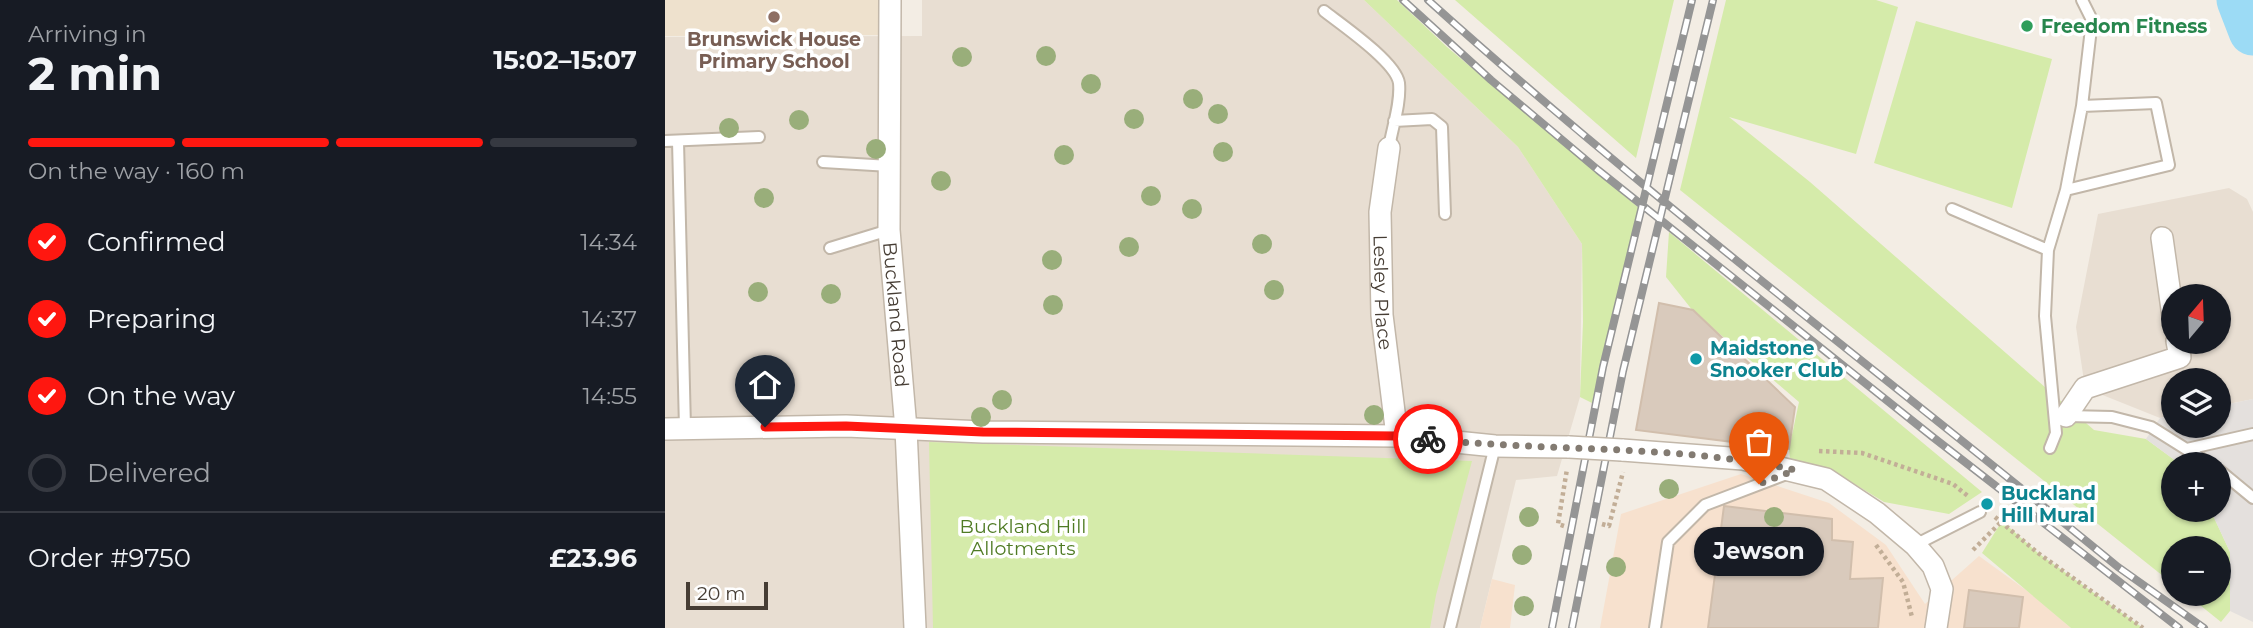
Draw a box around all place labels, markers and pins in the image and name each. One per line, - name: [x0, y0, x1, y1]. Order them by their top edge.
- marker: Brunswick House Primary School: [766, 9, 782, 25]
- place label: Freedom Fitness: [2041, 15, 2207, 38]
- marker: Freedom Fitness: [2019, 18, 2035, 34]
- place label: Brunswick House Primary School: [687, 28, 861, 73]
- place label: Maidstone Snooker Club: [1710, 337, 1843, 382]
- marker: Maidstone Snooker Club: [1688, 351, 1704, 367]
- pin: [735, 355, 795, 427]
- pin: [1729, 412, 1789, 484]
- place label: Buckland Hill Mural: [2001, 482, 2096, 527]
- marker: Buckland Hill Mural: [1979, 496, 1995, 512]
- callout: Jewson: [1694, 526, 1824, 575]

